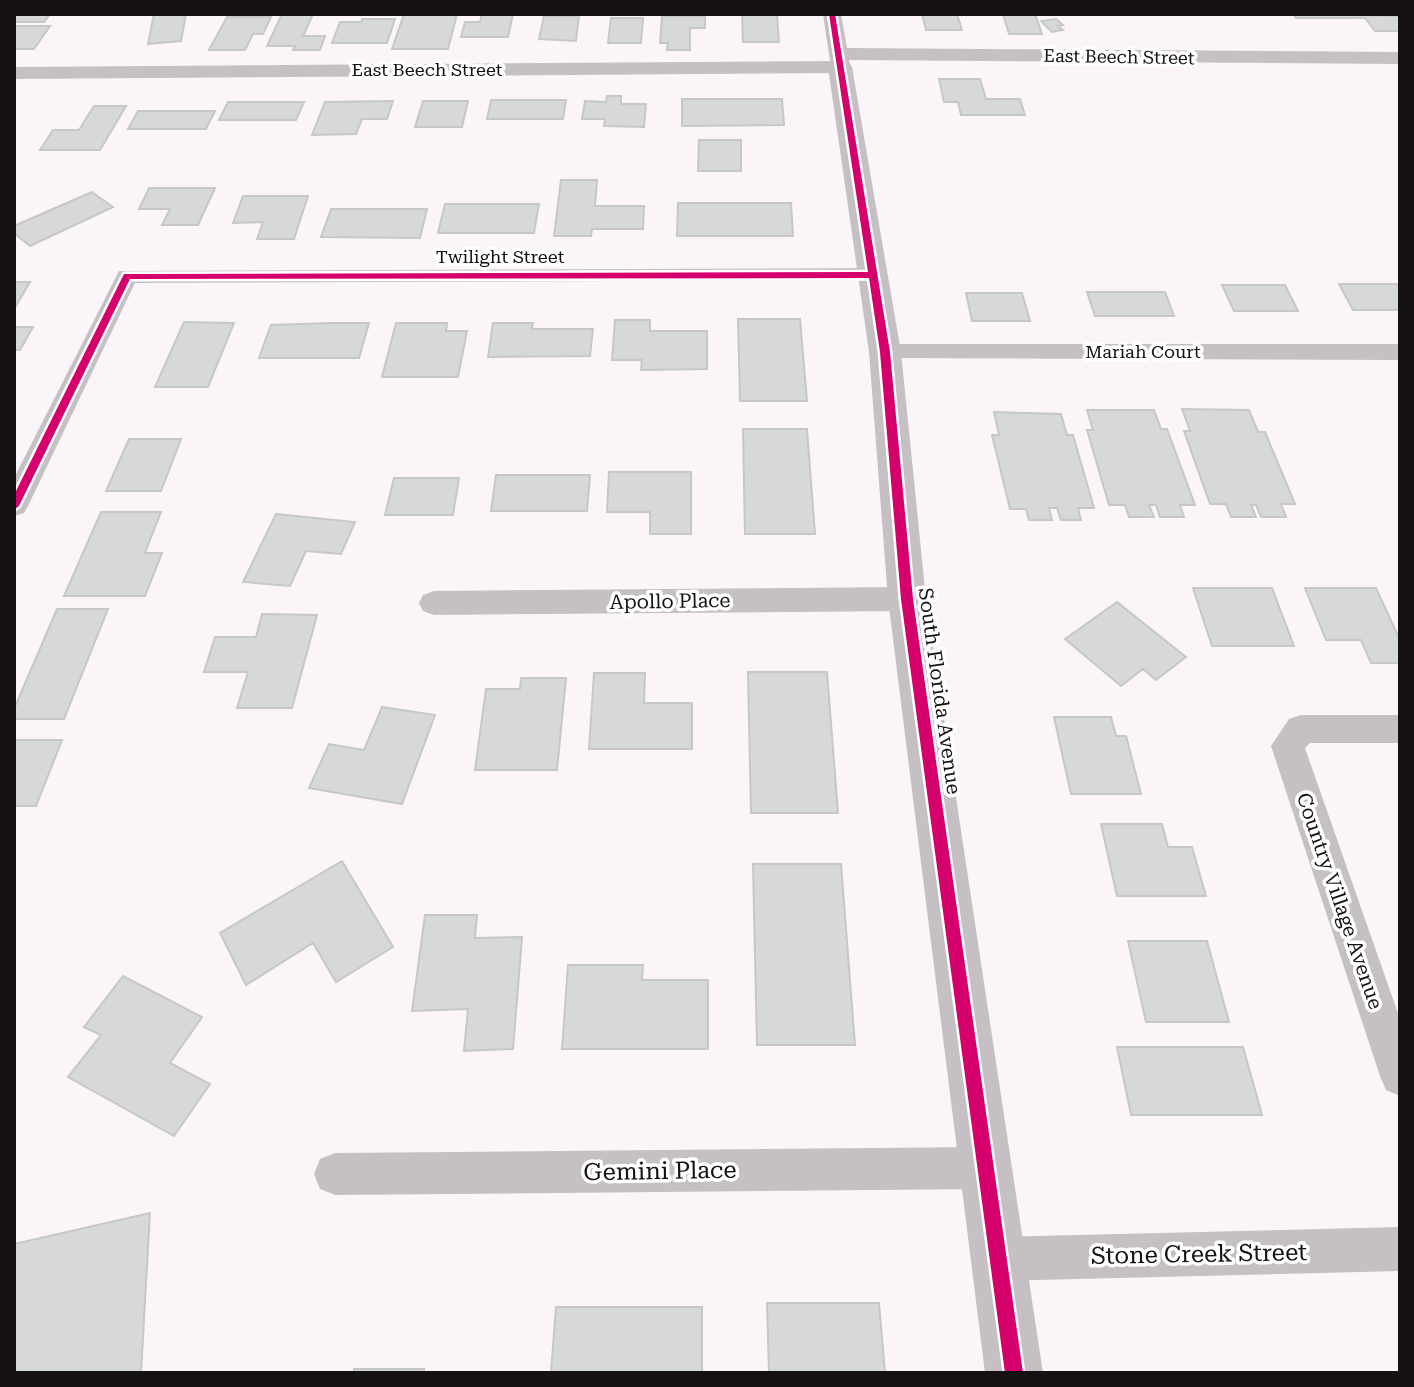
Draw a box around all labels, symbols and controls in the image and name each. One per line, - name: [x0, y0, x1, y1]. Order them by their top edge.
- street label: East Beech Street: [1043, 45, 1195, 68]
- street label: East Beech Street: [351, 59, 503, 80]
- street label: Twilight Street: [436, 246, 565, 267]
- street label: Mariah Court: [1085, 341, 1201, 362]
- street label: South Florida Avenue: [914, 586, 966, 796]
- street label: Apollo Place: [609, 588, 731, 614]
- street label: Country Village Avenue: [1292, 790, 1388, 1012]
- street label: Gemini Place: [583, 1156, 737, 1186]
- street label: Stone Creek Street: [1091, 1238, 1307, 1270]

